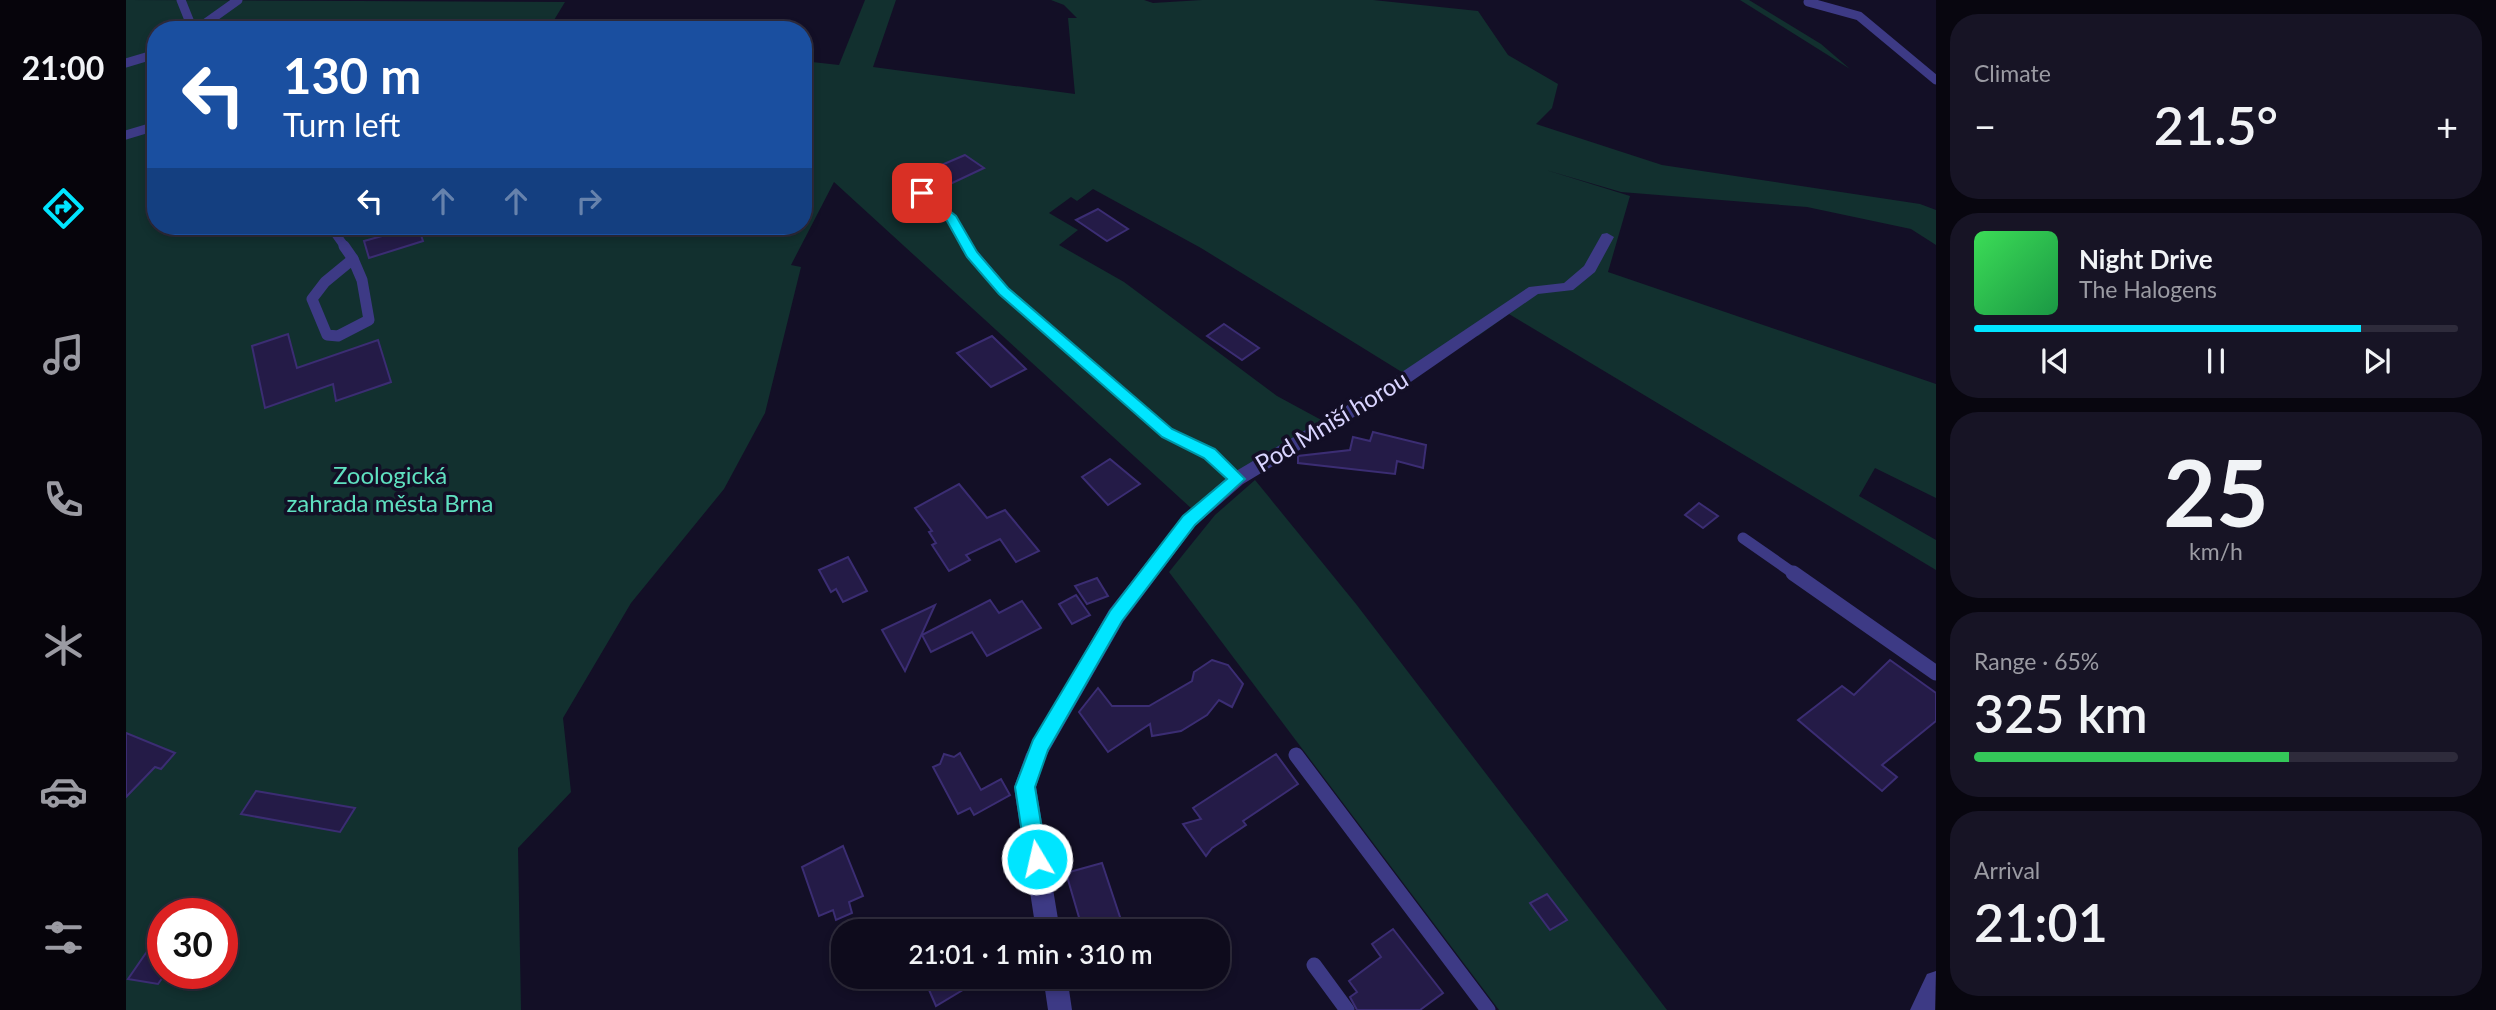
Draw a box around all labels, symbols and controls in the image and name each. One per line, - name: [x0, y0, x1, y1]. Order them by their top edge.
- text: 130 m: [283, 46, 421, 104]
- text: 21:00: [22, 48, 104, 87]
- icon: left: [168, 49, 259, 140]
- text: Climate: [1974, 59, 2051, 87]
- text: 21.5°: [2154, 94, 2278, 156]
- text: −: [1974, 103, 1996, 149]
- text: +: [2436, 103, 2458, 149]
- text: Turn left: [283, 105, 400, 144]
- pin: [892, 163, 952, 223]
- icon: arrive: [903, 174, 941, 212]
- icon: left: [351, 182, 389, 220]
- icon: ahead: [424, 182, 462, 220]
- icon: ahead: [497, 182, 535, 220]
- icon: right: [570, 182, 608, 220]
- icon: directions: [39, 184, 88, 233]
- text: Night Drive: [2079, 243, 2213, 275]
- text: The Halogens: [2079, 275, 2217, 303]
- icon: music: [39, 330, 88, 379]
- icon: previous: [2036, 342, 2074, 380]
- icon: pause: [2197, 342, 2235, 380]
- icon: next: [2358, 342, 2396, 380]
- street label: Pod Mniší horou: [1250, 364, 1413, 478]
- text: 25: [2163, 437, 2269, 546]
- park label: Zoologická zahrada města Brna: [287, 460, 493, 517]
- icon: phone: [39, 475, 88, 524]
- text: km/h: [2189, 537, 2243, 565]
- icon: climate: [39, 621, 88, 670]
- text: Range · 65%: [1974, 647, 2099, 675]
- text: 325 km: [1974, 682, 2148, 744]
- icon: car: [39, 767, 88, 816]
- position arrow: [1000, 822, 1074, 896]
- text: Arrival: [1974, 856, 2040, 884]
- text: 21:01: [1974, 891, 2108, 953]
- speed limit sign: 30: [147, 898, 238, 989]
- icon: filters: [39, 913, 88, 962]
- text: 21:01 · 1 min · 310 m: [908, 938, 1153, 970]

